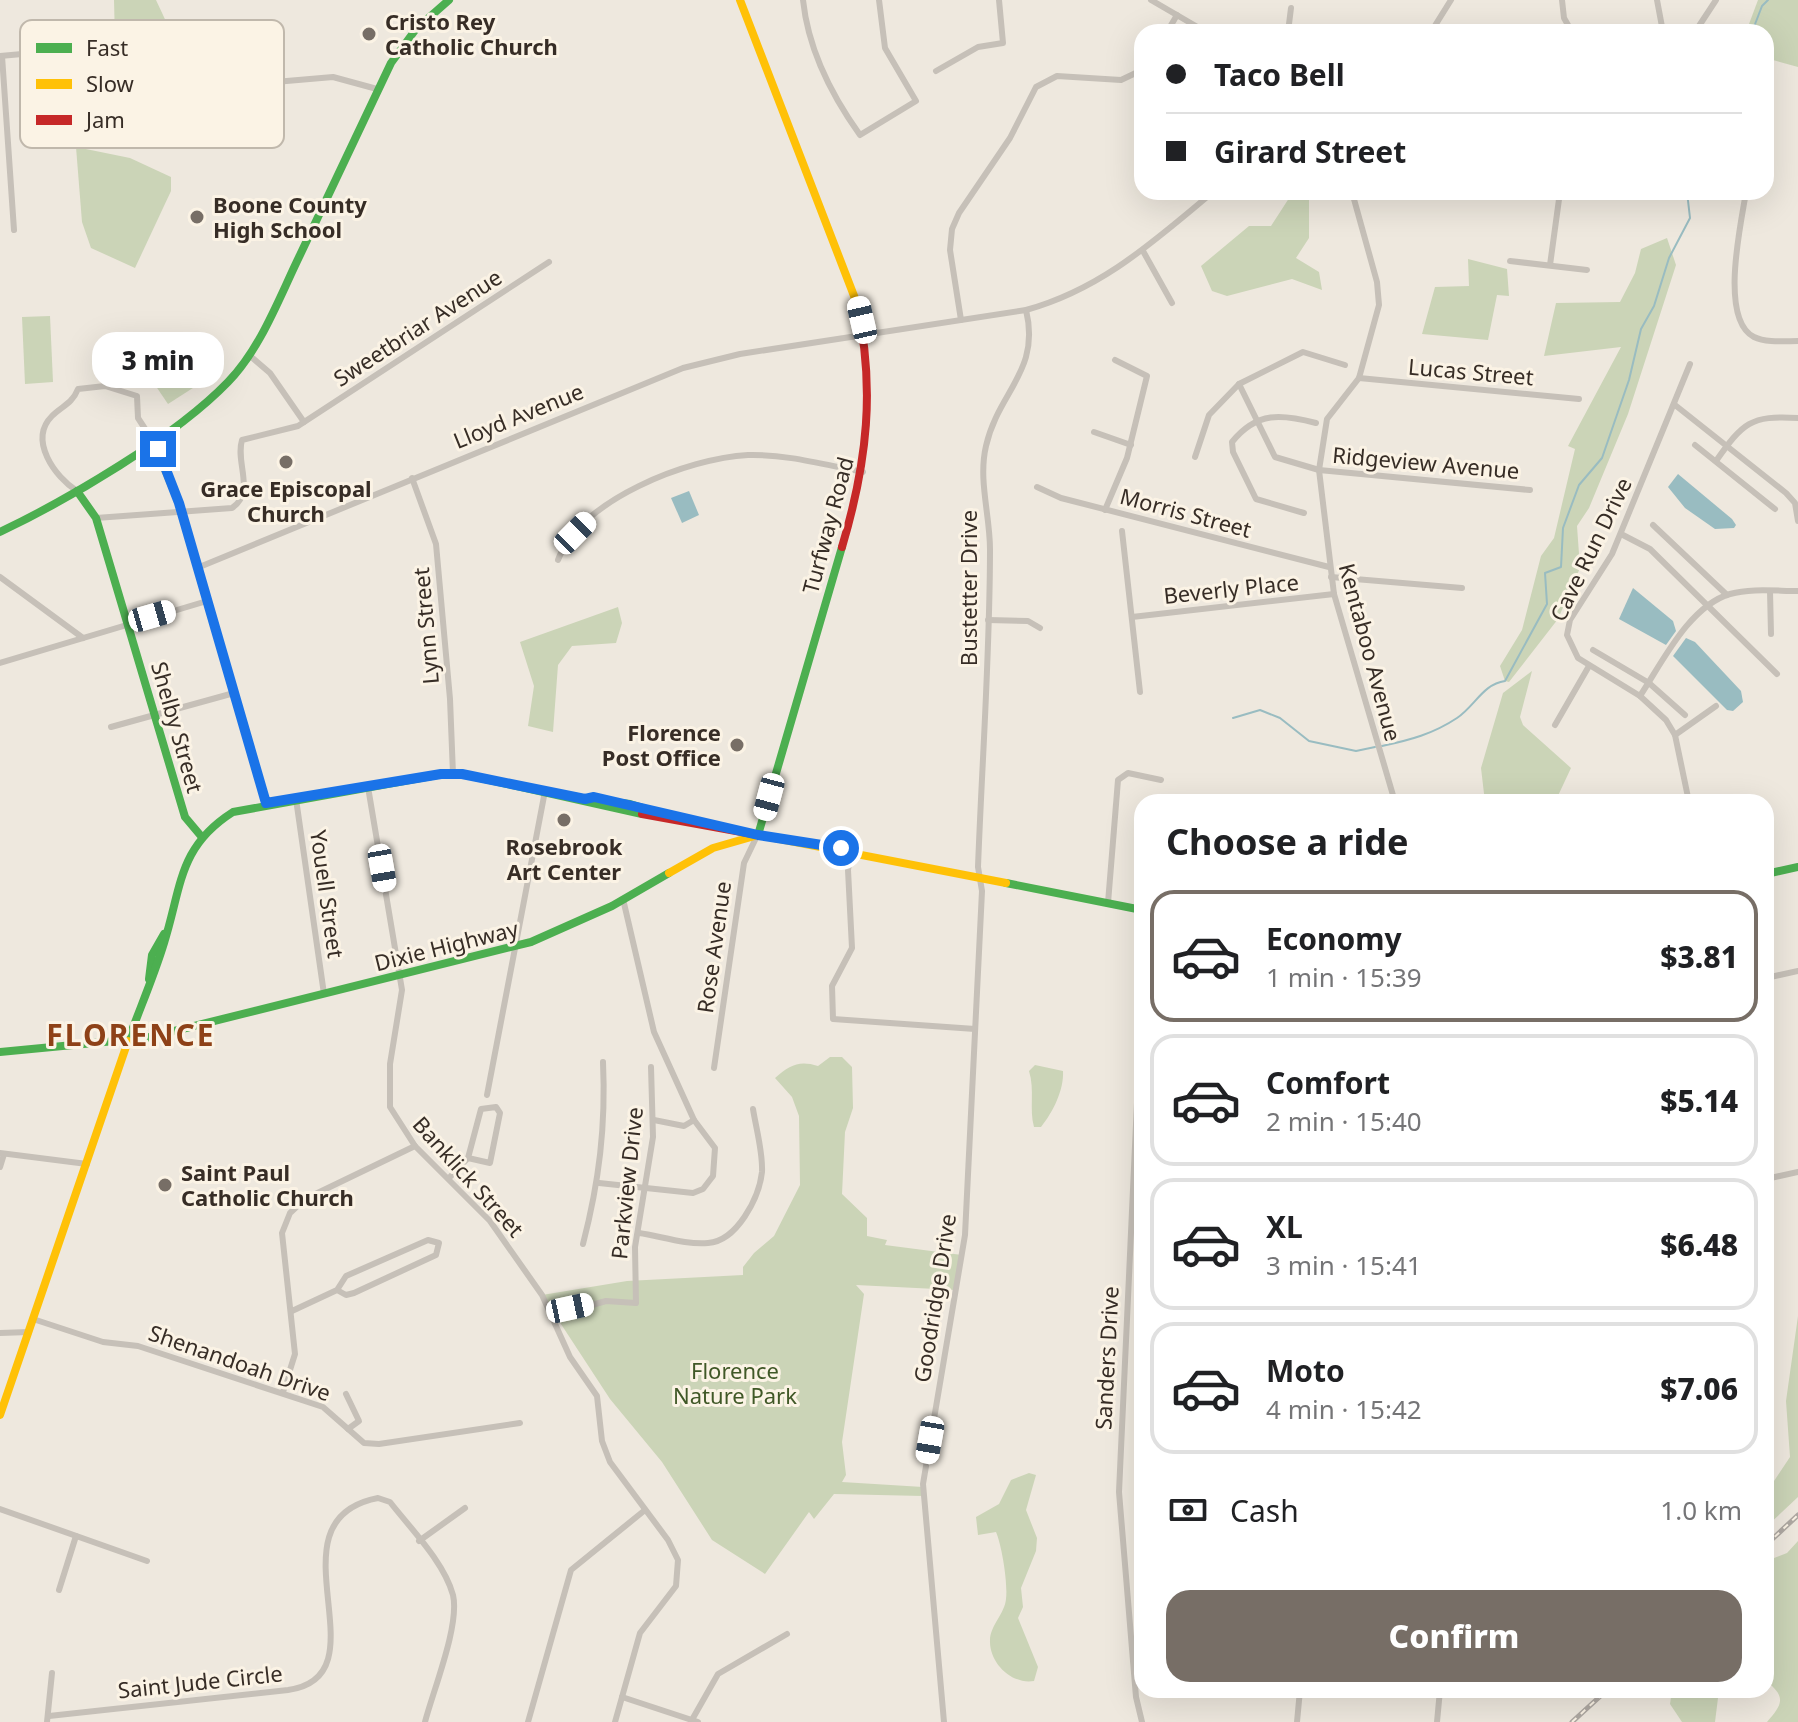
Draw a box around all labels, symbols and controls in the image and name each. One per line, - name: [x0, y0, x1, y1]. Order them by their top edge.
- place label: Cristo Rey Catholic Church: [385, 6, 558, 61]
- legend: [20, 20, 284, 148]
- marker: Cristo Rey Catholic Church: [360, 25, 378, 43]
- text: Fast: [86, 32, 128, 62]
- text: Taco Bell: [1214, 54, 1345, 95]
- text: Slow: [86, 68, 135, 98]
- text: Jam: [84, 104, 125, 134]
- text: Girard Street: [1214, 131, 1406, 172]
- place label: Boone County High School: [213, 189, 367, 244]
- marker: Boone County High School: [188, 208, 206, 226]
- street label: Sweetbriar Avenue: [327, 261, 507, 393]
- car: [845, 294, 879, 346]
- callout: 3 min: [92, 333, 224, 389]
- text: 3 min: [122, 342, 194, 378]
- street label: Lucas Street: [1407, 351, 1535, 391]
- street label: Lloyd Avenue: [448, 375, 588, 455]
- route end: [140, 431, 176, 467]
- street label: Ridgeview Avenue: [1331, 439, 1521, 485]
- marker: Grace Episcopal Church: [277, 453, 295, 471]
- street label: Turfway Road: [794, 453, 860, 597]
- street label: Cave Run Drive: [1542, 472, 1638, 626]
- place label: Grace Episcopal Church: [200, 473, 372, 528]
- street label: Morris Street: [1117, 480, 1255, 544]
- car: [550, 508, 600, 558]
- street label: Bustetter Drive: [953, 510, 983, 666]
- street label: Kentaboo Avenue: [1333, 560, 1409, 744]
- street label: Lynn Street: [405, 566, 445, 686]
- street label: Beverly Place: [1162, 566, 1300, 610]
- car: [126, 598, 178, 634]
- street label: Shelby Street: [145, 658, 211, 796]
- place label: Florence Post Office: [602, 717, 721, 772]
- marker: Florence Post Office: [728, 736, 746, 754]
- car: [751, 771, 787, 823]
- marker: Rosebrook Art Center: [555, 811, 573, 829]
- text: Choose a ride: [1166, 817, 1408, 866]
- street label: Youell Street: [304, 828, 352, 960]
- route start: [823, 830, 859, 866]
- place label: Rosebrook Art Center: [506, 831, 623, 886]
- car: [366, 842, 398, 894]
- street label: Rose Avenue: [689, 879, 737, 1015]
- street label: Dixie Highway: [371, 912, 522, 977]
- text: Economy: [1266, 918, 1402, 959]
- icon: car: [1170, 920, 1242, 992]
- text: $3.81: [1660, 936, 1738, 977]
- text: 1 min · 15:39: [1266, 959, 1422, 995]
- district label: FLORENCE: [46, 1014, 216, 1055]
- text: Comfort: [1266, 1062, 1390, 1103]
- icon: car: [1170, 1064, 1242, 1136]
- text: $5.14: [1660, 1080, 1738, 1121]
- text: 2 min · 15:40: [1266, 1103, 1422, 1139]
- street label: Parkview Drive: [603, 1105, 649, 1261]
- street label: Banklick Street: [407, 1109, 531, 1243]
- place label: Saint Paul Catholic Church: [181, 1157, 354, 1212]
- marker: Saint Paul Catholic Church: [156, 1176, 174, 1194]
- text: XL: [1266, 1206, 1303, 1247]
- icon: car: [1170, 1208, 1242, 1280]
- street label: Goodridge Drive: [906, 1211, 962, 1385]
- text: $6.48: [1660, 1224, 1738, 1265]
- text: 3 min · 15:41: [1266, 1247, 1422, 1283]
- street label: Sanders Drive: [1087, 1285, 1125, 1431]
- car: [544, 1291, 596, 1325]
- street label: Shenandoah Drive: [145, 1317, 335, 1407]
- text: Moto: [1266, 1350, 1345, 1391]
- icon: car: [1170, 1352, 1242, 1424]
- park label: Florence Nature Park: [673, 1355, 797, 1410]
- text: $7.06: [1660, 1368, 1738, 1409]
- text: 4 min · 15:42: [1266, 1391, 1422, 1427]
- car: [914, 1414, 946, 1466]
- icon: cash: [1166, 1488, 1210, 1532]
- text: Cash: [1230, 1490, 1299, 1531]
- text: 1.0 km: [1660, 1492, 1742, 1528]
- button: Confirm: [1166, 1590, 1742, 1682]
- street label: Saint Jude Circle: [116, 1657, 284, 1705]

